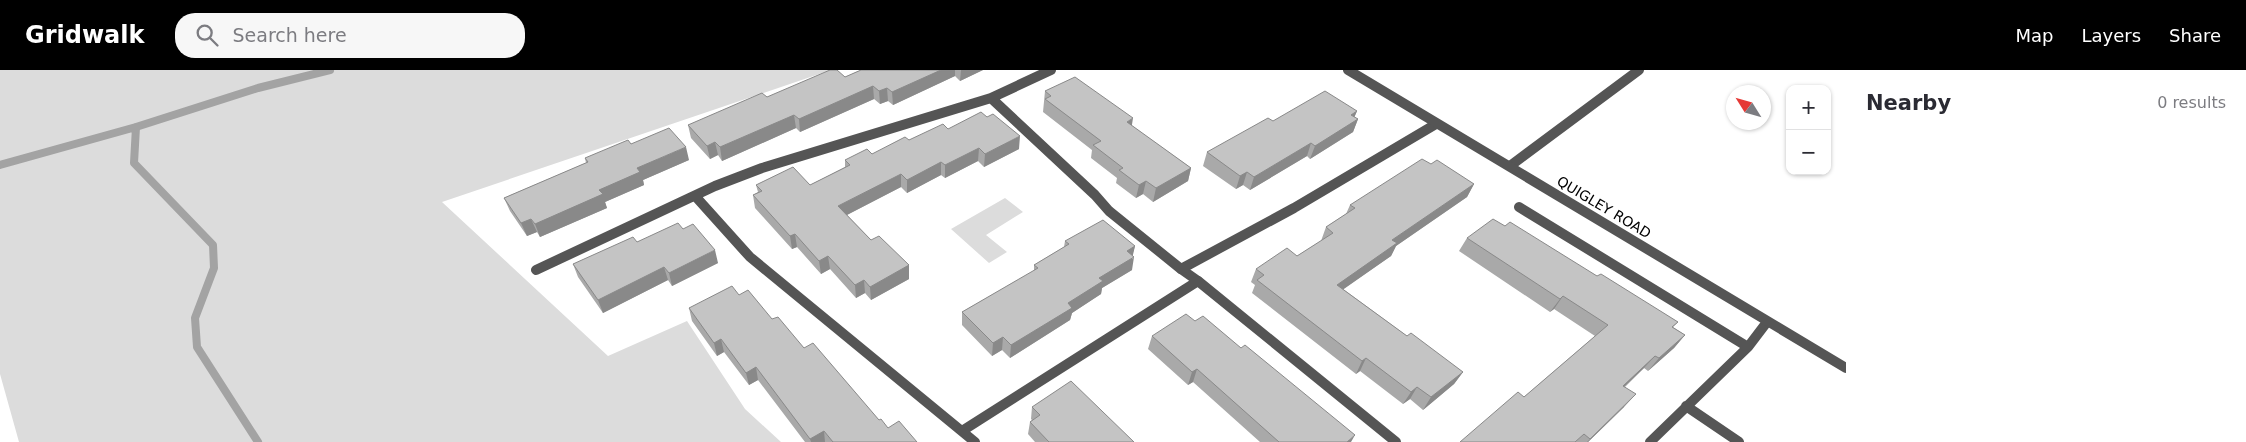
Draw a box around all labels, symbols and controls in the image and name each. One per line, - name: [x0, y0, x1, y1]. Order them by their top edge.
- search box: [175, 13, 525, 58]
- text: Gridwalk: [25, 21, 145, 49]
- icon: search: [193, 21, 221, 49]
- text: Search here: [233, 24, 347, 46]
- text: Map: [2015, 25, 2053, 46]
- text: Layers: [2081, 25, 2141, 46]
- text: Share: [2169, 25, 2221, 46]
- north arrow: [1726, 85, 1771, 130]
- map controls: [1786, 85, 1831, 175]
- button: +: [1786, 85, 1831, 130]
- text: Nearby: [1866, 91, 1951, 115]
- text: 0 results: [2157, 93, 2226, 112]
- button: −: [1786, 130, 1831, 175]
- street label: QUIGLEY ROAD: [1554, 173, 1654, 241]

